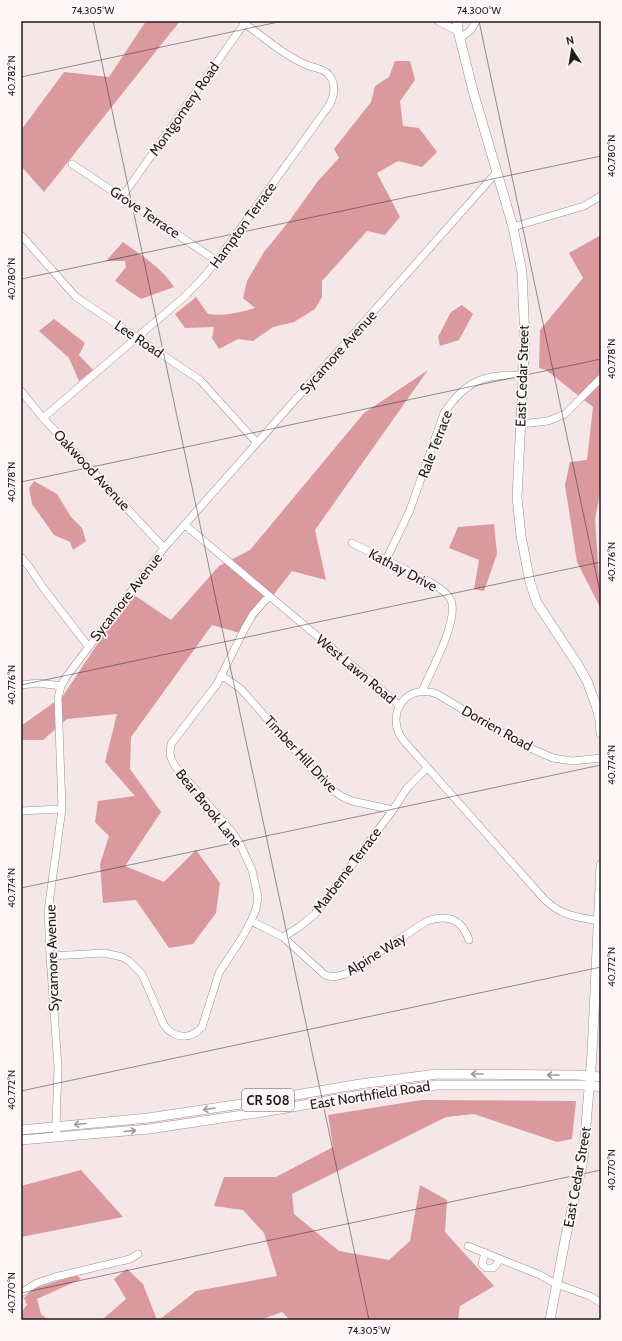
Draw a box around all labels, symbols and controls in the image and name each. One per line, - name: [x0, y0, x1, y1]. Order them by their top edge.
- text: 74.305°W: [72, 4, 115, 17]
- text: 74.300°W: [457, 4, 502, 17]
- north arrow: [552, 30, 592, 70]
- text: N: [565, 33, 575, 48]
- text: 40.782°N: [5, 56, 18, 96]
- street label: Montgomery Road: [145, 59, 223, 159]
- text: 40.780°N: [605, 135, 618, 177]
- street label: Hampton Terrace: [206, 178, 280, 272]
- street label: Grove Terrace: [107, 182, 183, 242]
- text: 40.780°N: [5, 258, 18, 300]
- street label: Sycamore Avenue: [296, 306, 380, 398]
- street label: Lee Road: [111, 316, 167, 362]
- street label: East Cedar Street: [511, 325, 533, 427]
- text: 40.778°N: [605, 339, 618, 379]
- street label: Rale Terrace: [414, 408, 456, 480]
- street label: Oakwood Avenue: [50, 426, 134, 514]
- text: 40.778°N: [5, 462, 18, 502]
- text: 40.776°N: [605, 542, 618, 582]
- street label: Kathay Drive: [366, 544, 440, 596]
- street label: Sycamore Avenue: [86, 549, 166, 645]
- street label: West Lawn Road: [312, 630, 400, 708]
- text: 40.776°N: [5, 665, 18, 705]
- street label: Dorrien Road: [458, 701, 536, 755]
- street label: Timber Hill Drive: [261, 712, 341, 796]
- text: 40.774°N: [605, 745, 618, 785]
- street label: Bear Brook Lane: [172, 765, 246, 851]
- street label: Marberne Terrace: [309, 824, 385, 916]
- text: 40.774°N: [5, 868, 18, 908]
- street label: Sycamore Avenue: [41, 904, 63, 1012]
- street label: Alpine Way: [343, 929, 409, 979]
- text: 40.772°N: [605, 947, 618, 987]
- text: 40.772°N: [5, 1070, 18, 1110]
- one-way arrow: [471, 1070, 484, 1078]
- one-way arrow: [547, 1071, 560, 1079]
- street label: East Northfield Road: [309, 1077, 431, 1113]
- road number: CR 508: [242, 1089, 294, 1111]
- one-way arrow: [203, 1105, 216, 1113]
- one-way arrow: [74, 1121, 87, 1128]
- street label: East Cedar Street: [559, 1125, 595, 1229]
- one-way arrow: [123, 1127, 136, 1134]
- text: 40.770°N: [605, 1149, 618, 1191]
- text: 40.770°N: [5, 1272, 18, 1314]
- text: 74.305°W: [348, 1324, 391, 1337]

